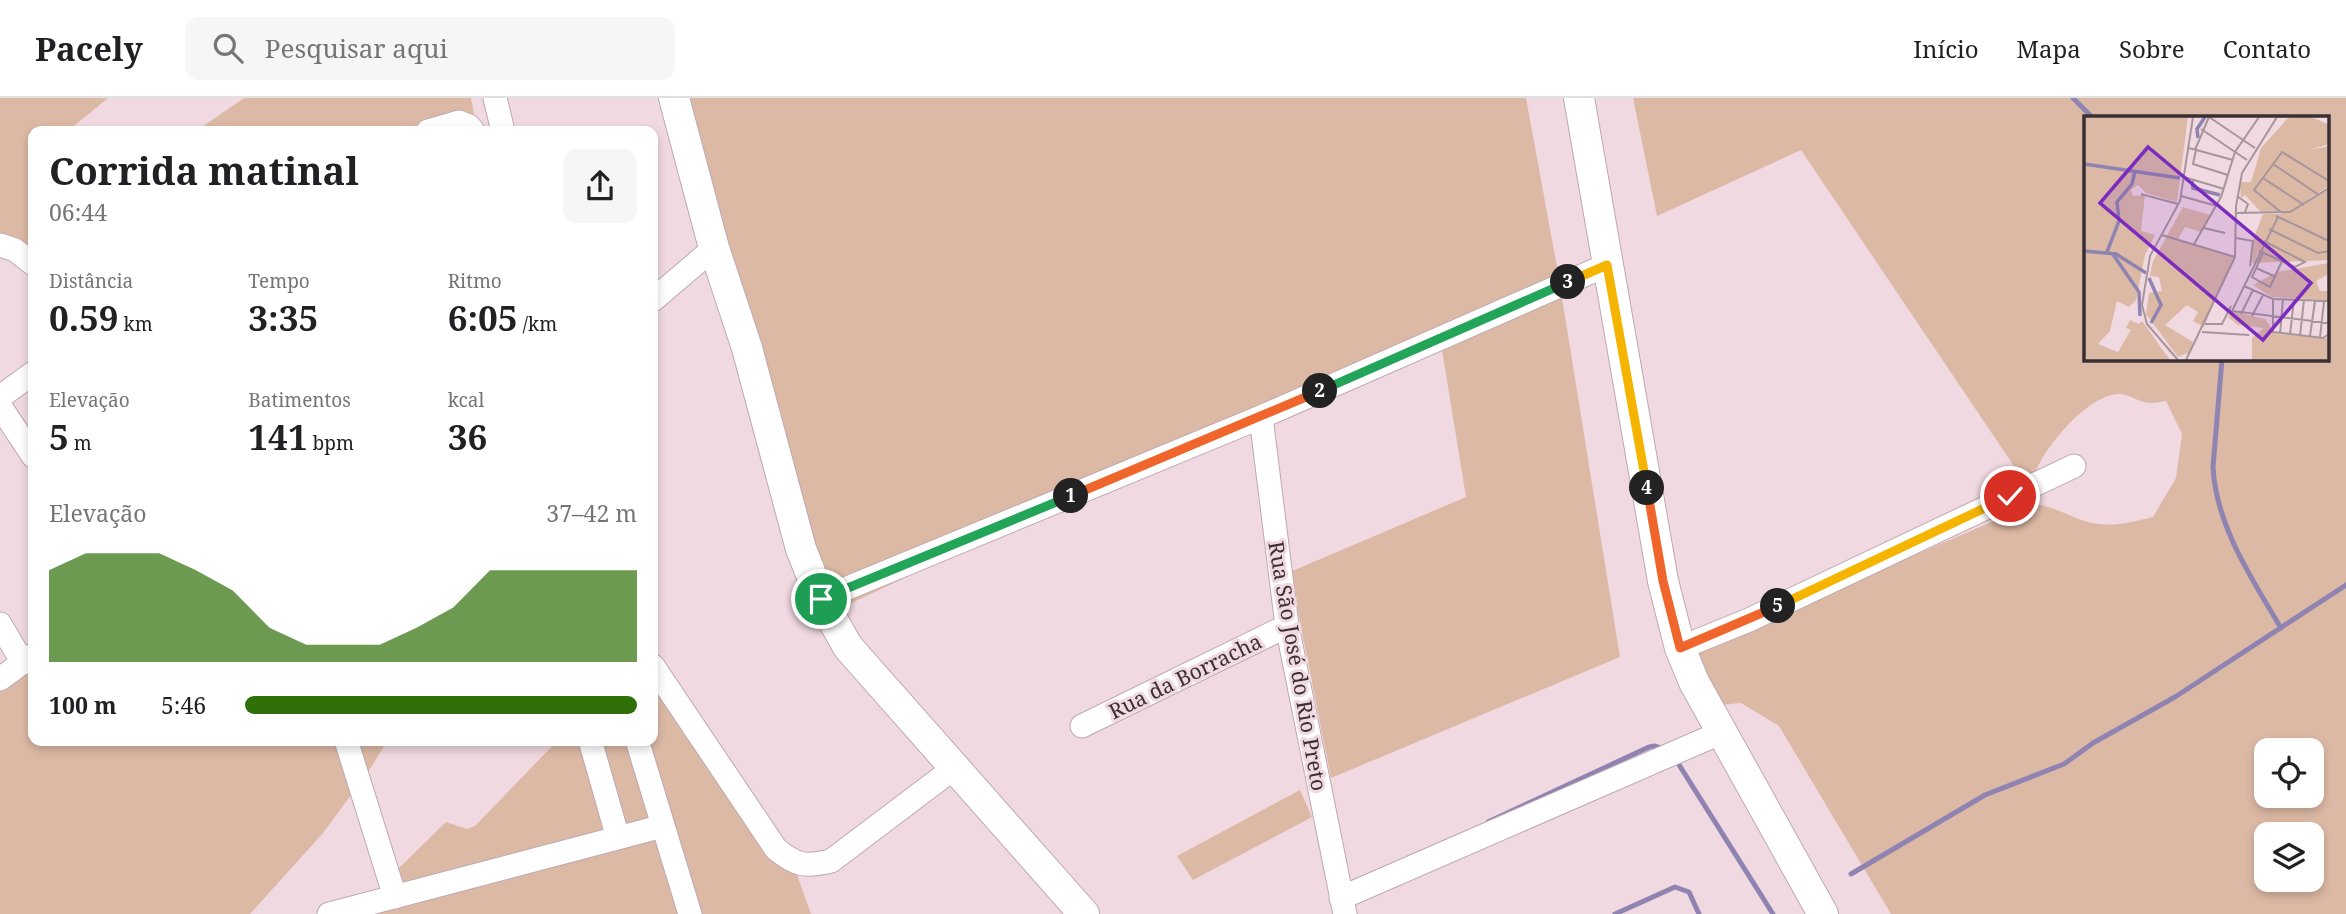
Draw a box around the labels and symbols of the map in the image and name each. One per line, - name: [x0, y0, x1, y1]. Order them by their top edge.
- inset map: [2084, 116, 2328, 360]
- pin: 3: [1550, 264, 1586, 300]
- pin: 2: [1302, 374, 1338, 408]
- pin: [1980, 466, 2040, 526]
- pin: 4: [1630, 470, 1664, 506]
- pin: 1: [1054, 478, 1088, 514]
- street label: Rua São José do Rio Preto: [1262, 539, 1334, 793]
- pin: [791, 569, 851, 629]
- pin: 5: [1760, 588, 1796, 624]
- street label: Rua da Borracha: [1104, 627, 1266, 725]

